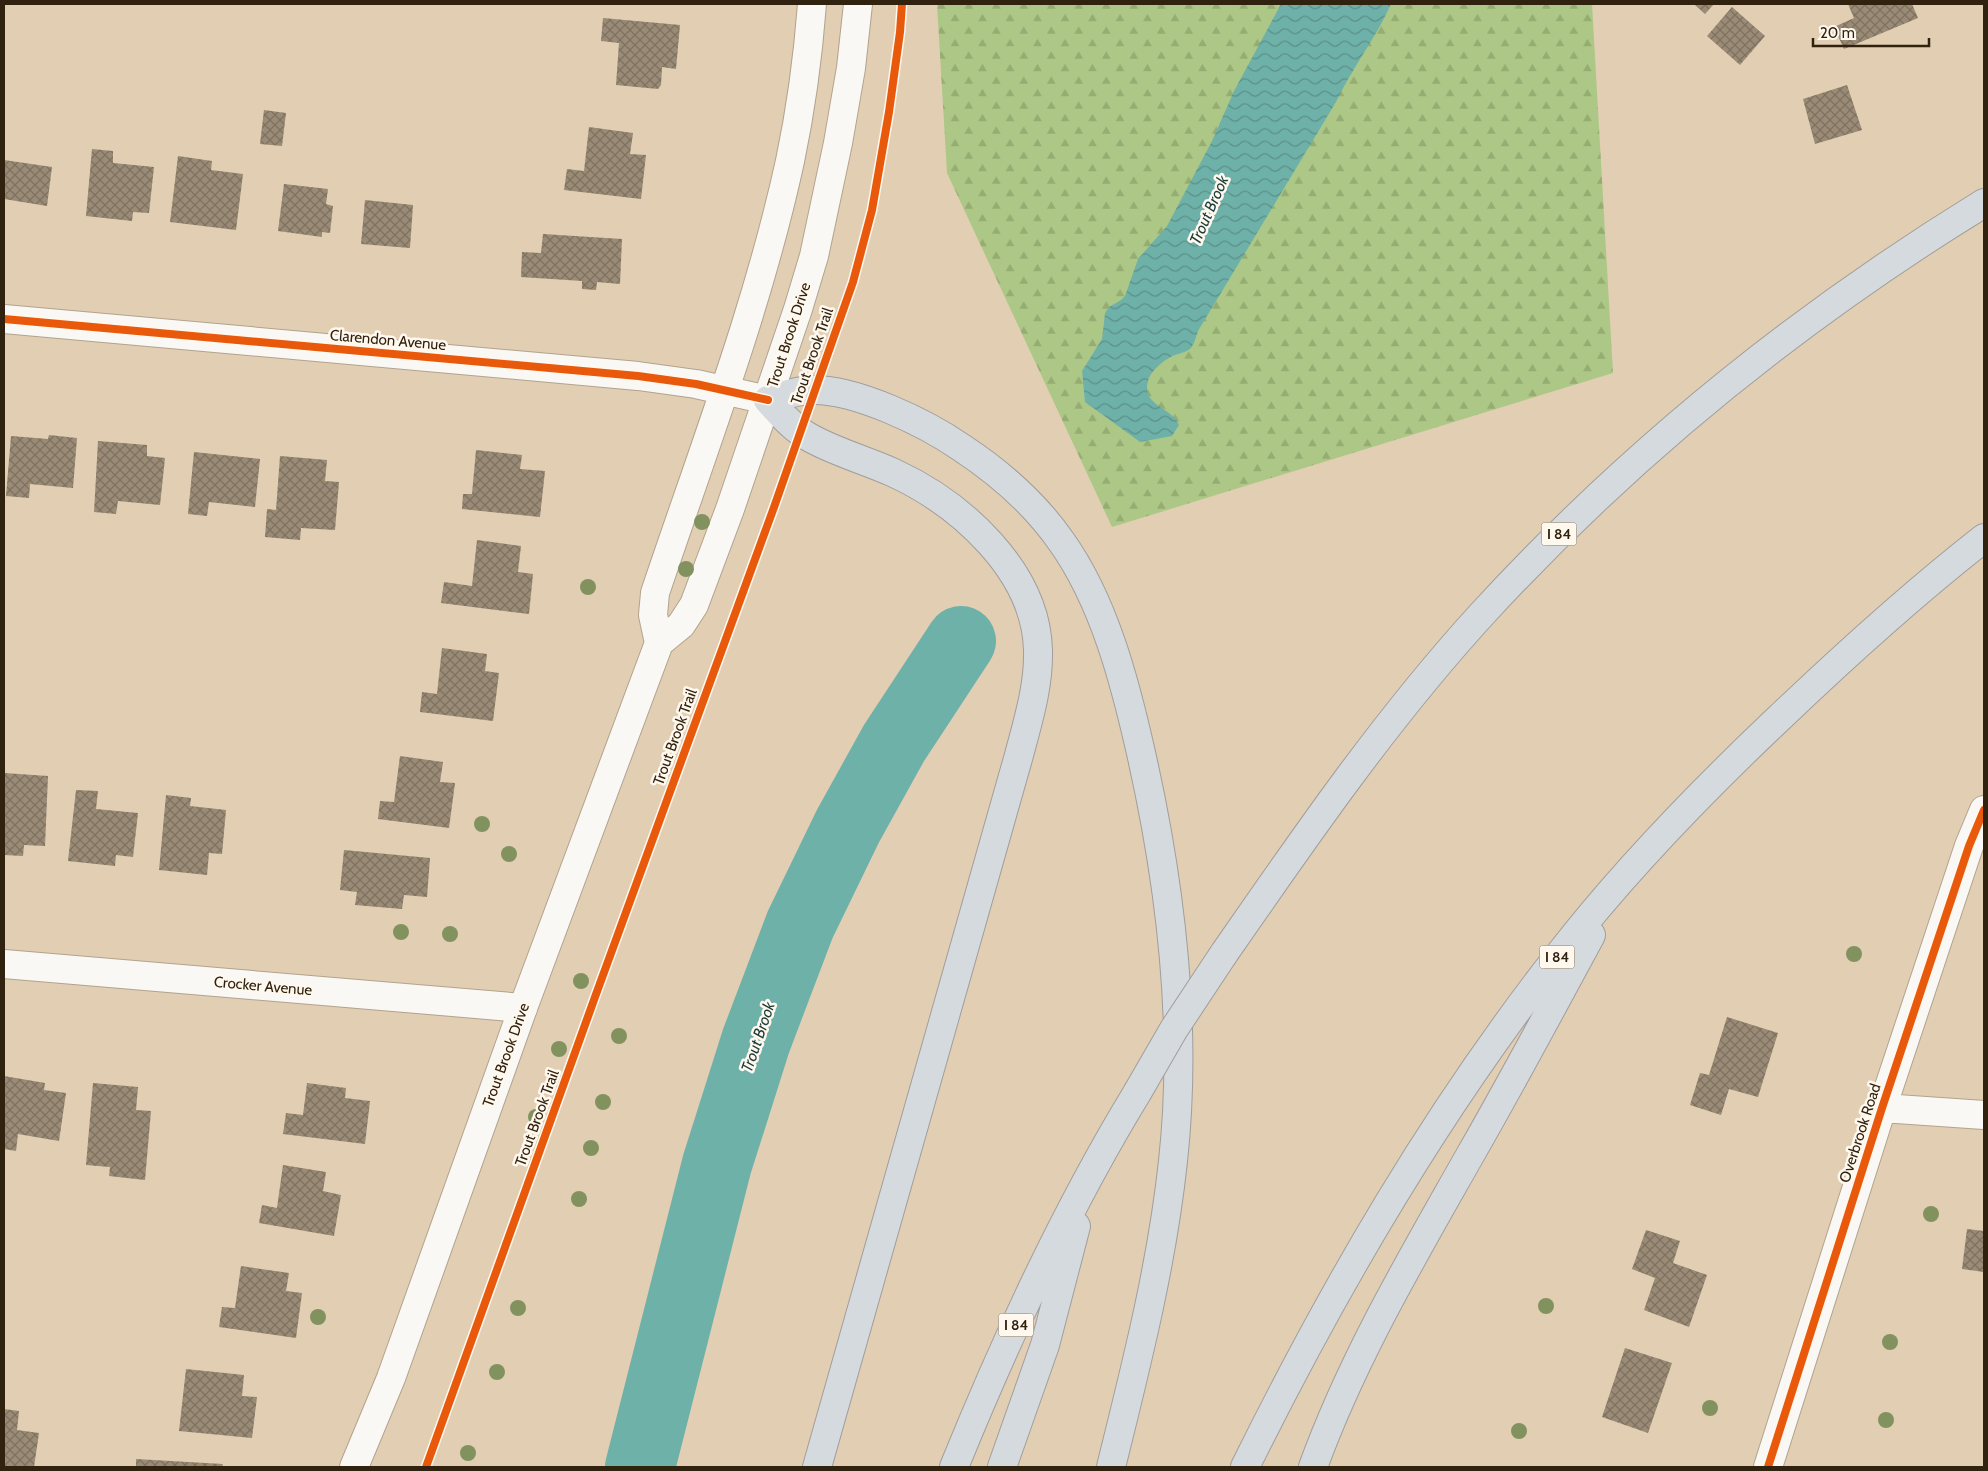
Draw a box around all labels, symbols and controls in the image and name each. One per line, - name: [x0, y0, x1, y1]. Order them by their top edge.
- scale bar: [1813, 15, 1929, 47]
- text: 20 m: [1820, 24, 1855, 42]
- water label: Trout Brook: [1185, 172, 1233, 247]
- street label: Trout Brook Drive: [764, 280, 815, 390]
- street label: Trout Brook Trail: [787, 305, 837, 407]
- street label: Clarendon Avenue: [329, 326, 447, 354]
- road number: I 84: [1542, 522, 1576, 546]
- street label: Trout Brook Trail: [649, 686, 701, 788]
- road number: I 84: [1540, 946, 1574, 969]
- street label: Crocker Avenue: [213, 973, 313, 999]
- water label: Trout Brook: [737, 998, 779, 1075]
- street label: Trout Brook Drive: [479, 1000, 533, 1109]
- street label: Trout Brook Trail: [511, 1067, 563, 1169]
- street label: Overbrook Road: [1835, 1081, 1885, 1185]
- road number: I 84: [998, 1314, 1034, 1336]

